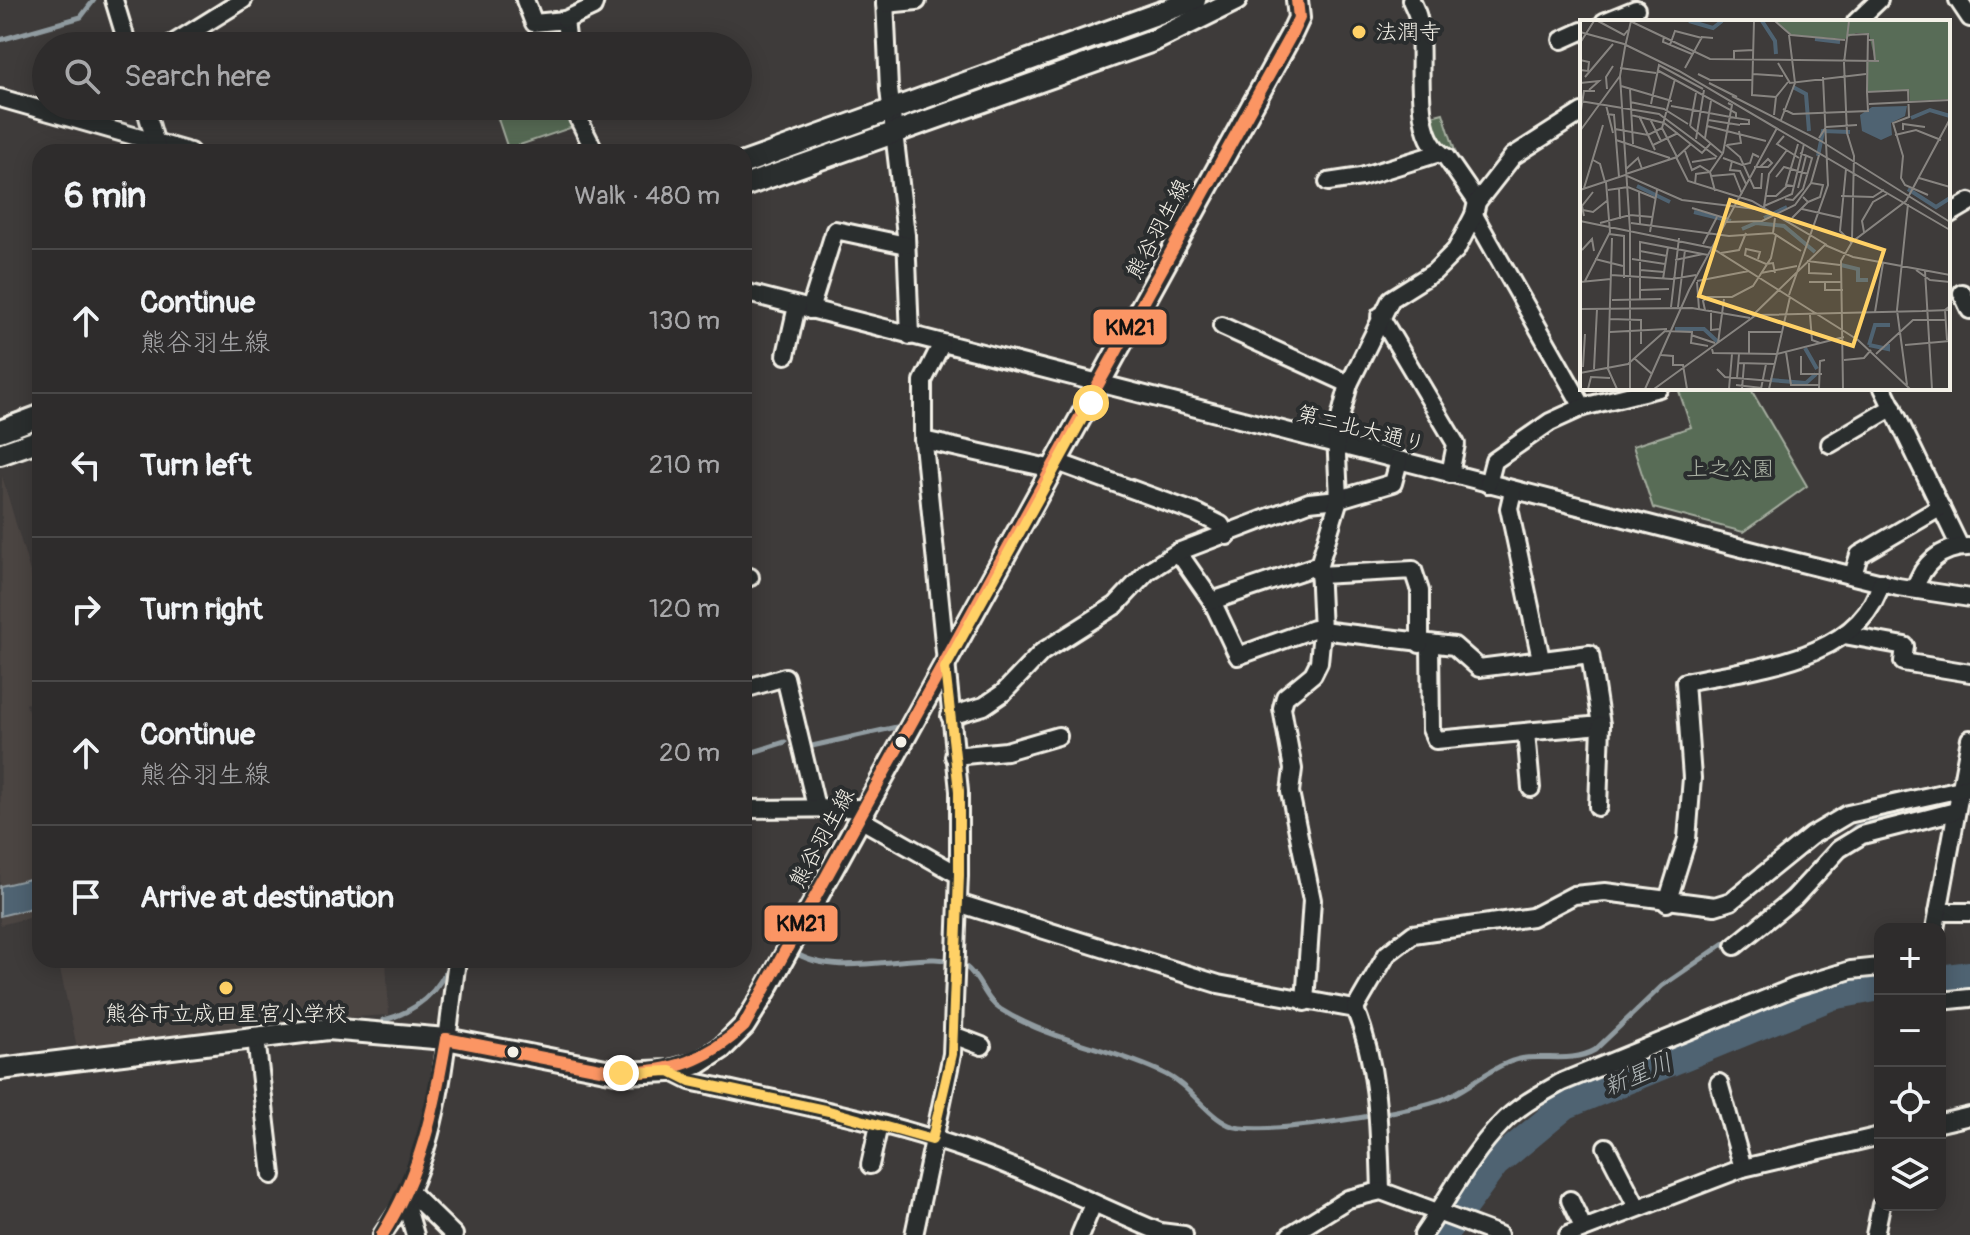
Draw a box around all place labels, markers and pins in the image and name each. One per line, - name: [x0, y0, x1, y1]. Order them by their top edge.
- place label: 法潤寺: [1375, 18, 1441, 46]
- marker: 法潤寺: [1350, 23, 1368, 41]
- unlabelled marker: [893, 734, 909, 750]
- marker: 熊谷市立成田星宮小学校: [217, 979, 235, 997]
- place label: 熊谷市立成田星宮小学校: [105, 1000, 347, 1028]
- unlabelled marker: [505, 1044, 521, 1060]

